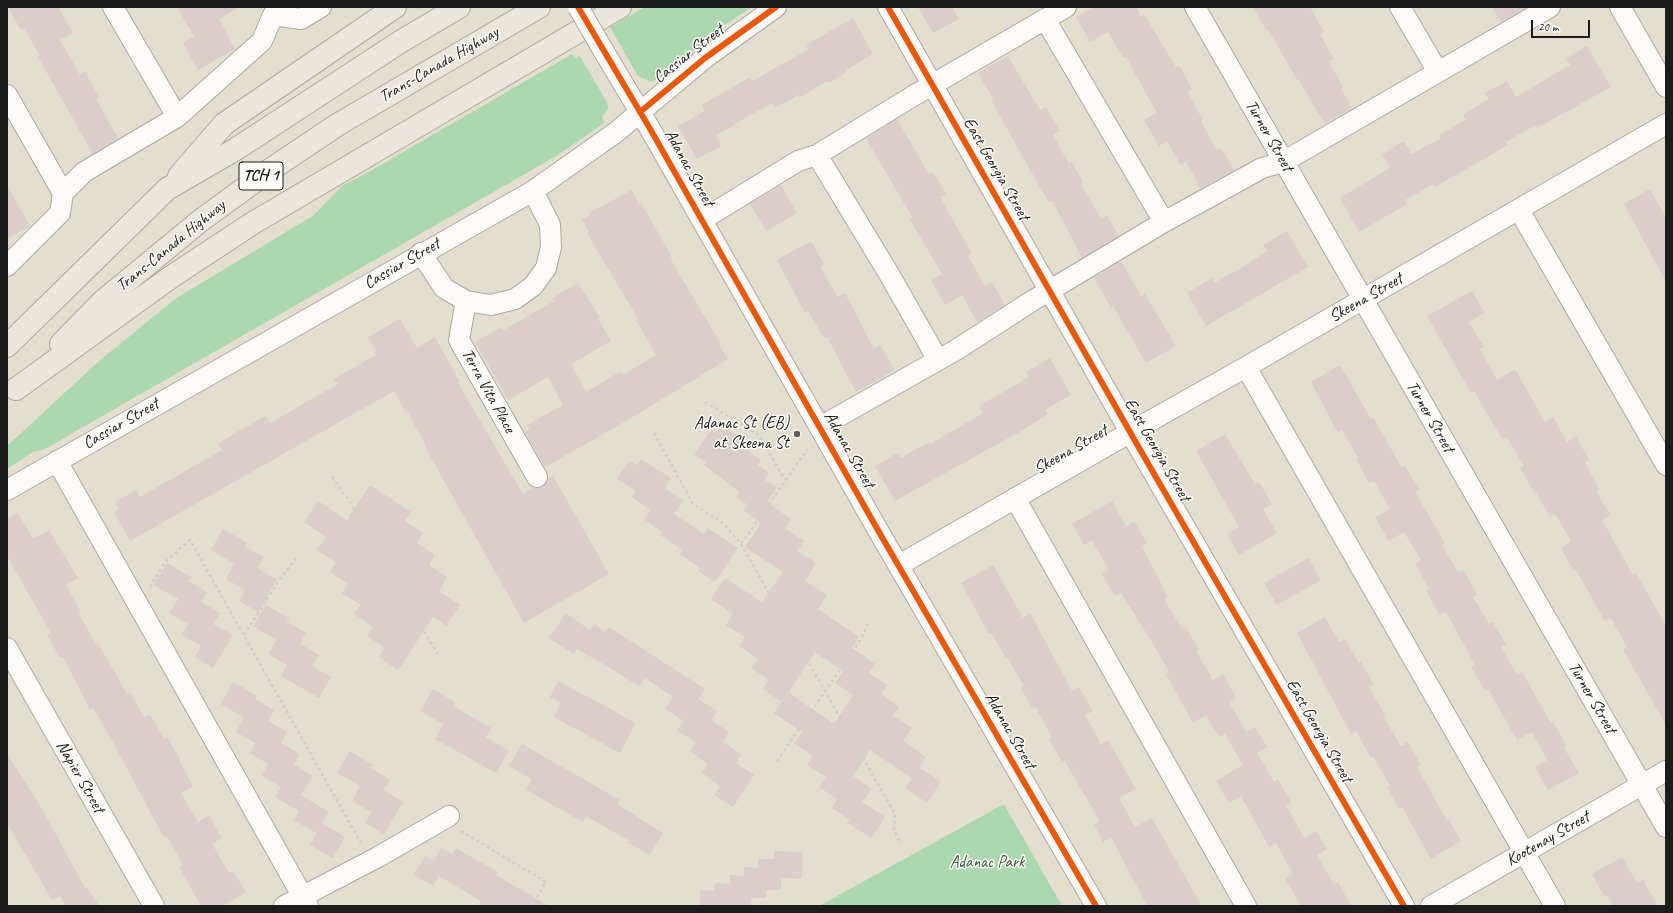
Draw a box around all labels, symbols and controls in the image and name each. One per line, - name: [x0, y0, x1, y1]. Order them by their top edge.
- scale bar: [1533, 12, 1592, 38]
- text: 20 m: [1538, 19, 1558, 35]
- street label: Cassiar Street: [649, 20, 729, 88]
- street label: Trans-Canada Highway: [376, 23, 502, 107]
- street label: Turner Street: [1240, 97, 1298, 175]
- street label: East Georgia Street: [958, 114, 1034, 224]
- street label: Adanac Street: [660, 126, 718, 210]
- road number: TCH 1: [239, 162, 283, 190]
- street label: Trans-Canada Highway: [112, 196, 230, 296]
- street label: Cassiar Street: [360, 234, 444, 294]
- street label: Skeena Street: [1326, 269, 1406, 327]
- street label: Terra Vita Place: [457, 345, 519, 437]
- street label: Turner Street: [1401, 378, 1459, 456]
- street label: Cassiar Street: [79, 394, 163, 454]
- street label: East Georgia Street: [1119, 395, 1195, 505]
- street label: Adanac Street: [819, 408, 879, 492]
- place label: Adanac St (EB) at Skeena St: [694, 414, 789, 454]
- street label: Skeena Street: [1031, 421, 1111, 479]
- marker: Adanac St (EB) at Skeena St: [792, 429, 802, 439]
- street label: Turner Street: [1563, 659, 1621, 737]
- street label: East Georgia Street: [1281, 676, 1357, 786]
- street label: Adanac Street: [980, 689, 1040, 773]
- street label: Napier Street: [51, 737, 109, 817]
- street label: Kootenay Street: [1503, 807, 1593, 871]
- park label: Adanac Park: [950, 853, 1024, 873]

